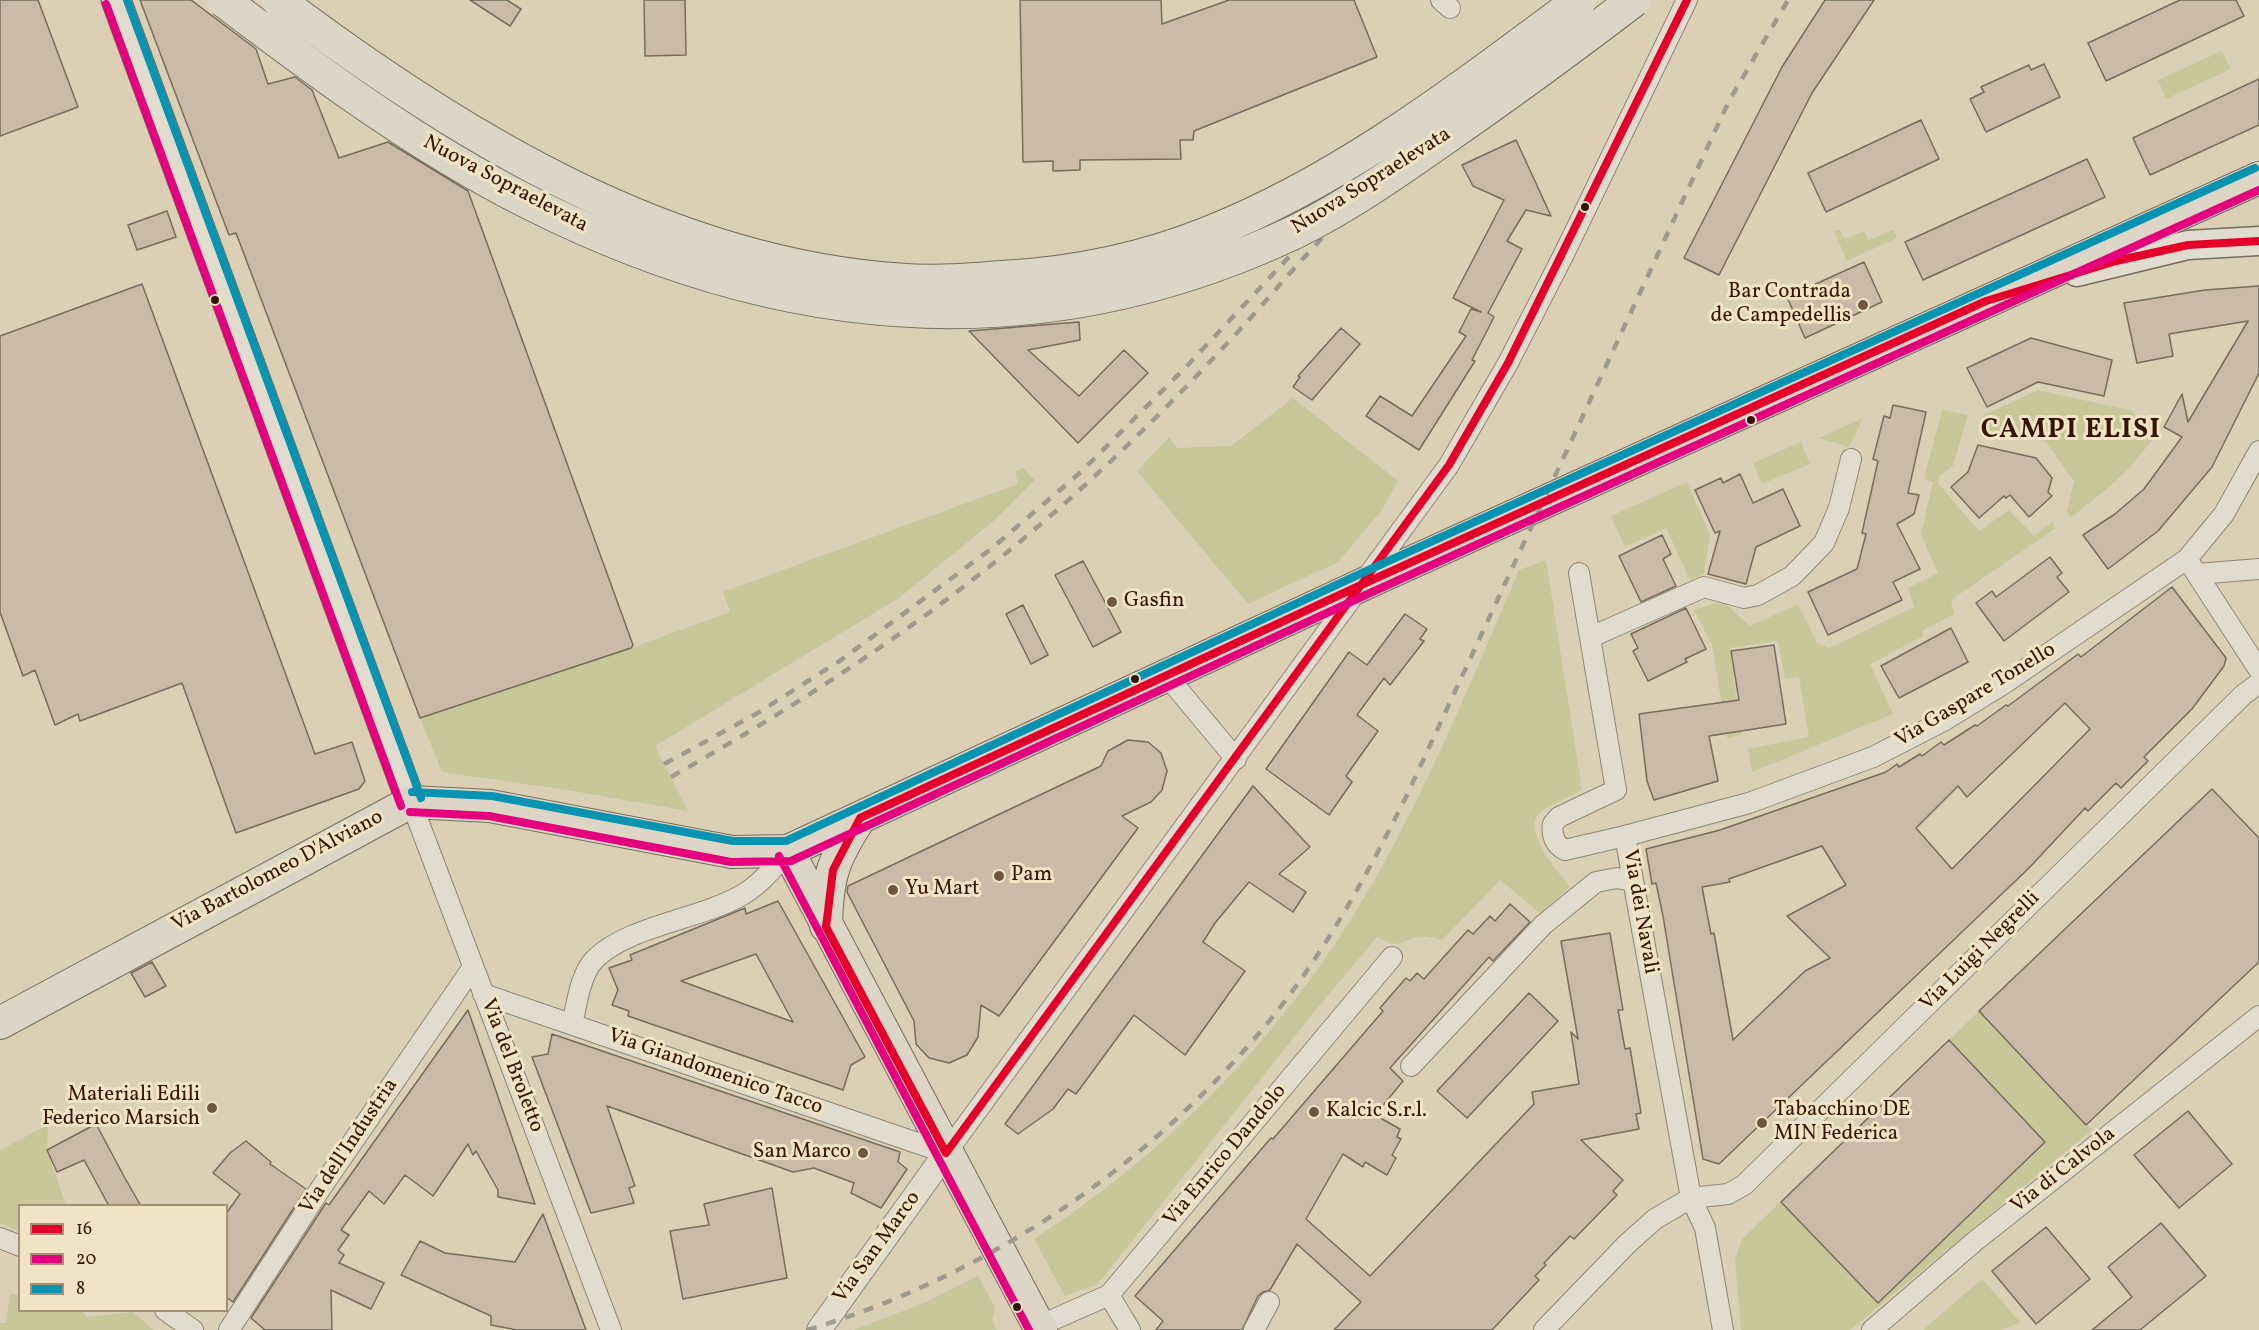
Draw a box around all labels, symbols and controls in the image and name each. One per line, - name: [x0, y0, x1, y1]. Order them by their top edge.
- street label: Nuova Sopraelevata: [1288, 123, 1456, 241]
- street label: Nuova Sopraelevata: [418, 131, 592, 239]
- unlabelled marker: [1579, 201, 1591, 213]
- place label: Bar Contrada de Campedellis: [1711, 280, 1851, 330]
- unlabelled marker: [209, 294, 221, 306]
- marker: Bar Contrada de Campedellis: [1856, 298, 1870, 312]
- unlabelled marker: [1745, 414, 1757, 426]
- district label: CAMPI ELISI: [1981, 416, 2161, 448]
- place label: Gasfin: [1124, 589, 1185, 615]
- marker: Gasfin: [1105, 595, 1119, 609]
- street label: Via Gaspare Tonello: [1891, 638, 2061, 754]
- unlabelled marker: [1129, 673, 1141, 685]
- street label: Via Bartolomeo D'Alviano: [168, 805, 388, 939]
- street label: Via dei Navali: [1616, 848, 1662, 976]
- place label: Pam: [1011, 863, 1052, 889]
- marker: Pam: [992, 869, 1006, 883]
- place label: Yu Mart: [905, 877, 979, 903]
- marker: Yu Mart: [886, 883, 900, 897]
- street label: Via Luigi Negrelli: [1916, 887, 2046, 1017]
- street label: Via del Broletto: [474, 996, 548, 1136]
- street label: Via Giandomenico Tacco: [604, 1024, 826, 1122]
- street label: Via dell'Industria: [295, 1074, 405, 1220]
- street label: Via Enrico Dandolo: [1159, 1080, 1293, 1232]
- place label: Materiali Edili Federico Marsich: [42, 1083, 200, 1133]
- place label: Tabacchino DE MIN Federica: [1774, 1098, 1910, 1148]
- place label: Kalcic S.r.l.: [1326, 1099, 1427, 1125]
- marker: Materiali Edili Federico Marsich: [205, 1101, 219, 1115]
- marker: Kalcic S.r.l.: [1307, 1105, 1321, 1119]
- marker: Tabacchino DE MIN Federica: [1755, 1116, 1769, 1130]
- street label: Via di Calvola: [2007, 1122, 2121, 1220]
- place label: San Marco: [753, 1140, 851, 1166]
- marker: San Marco: [856, 1146, 870, 1160]
- street label: Via San Marco: [829, 1187, 927, 1309]
- legend: [18, 1204, 228, 1312]
- text: 16: [76, 1217, 92, 1242]
- text: 20: [76, 1247, 96, 1272]
- text: 8: [76, 1277, 85, 1302]
- unlabelled marker: [1011, 1301, 1023, 1313]

